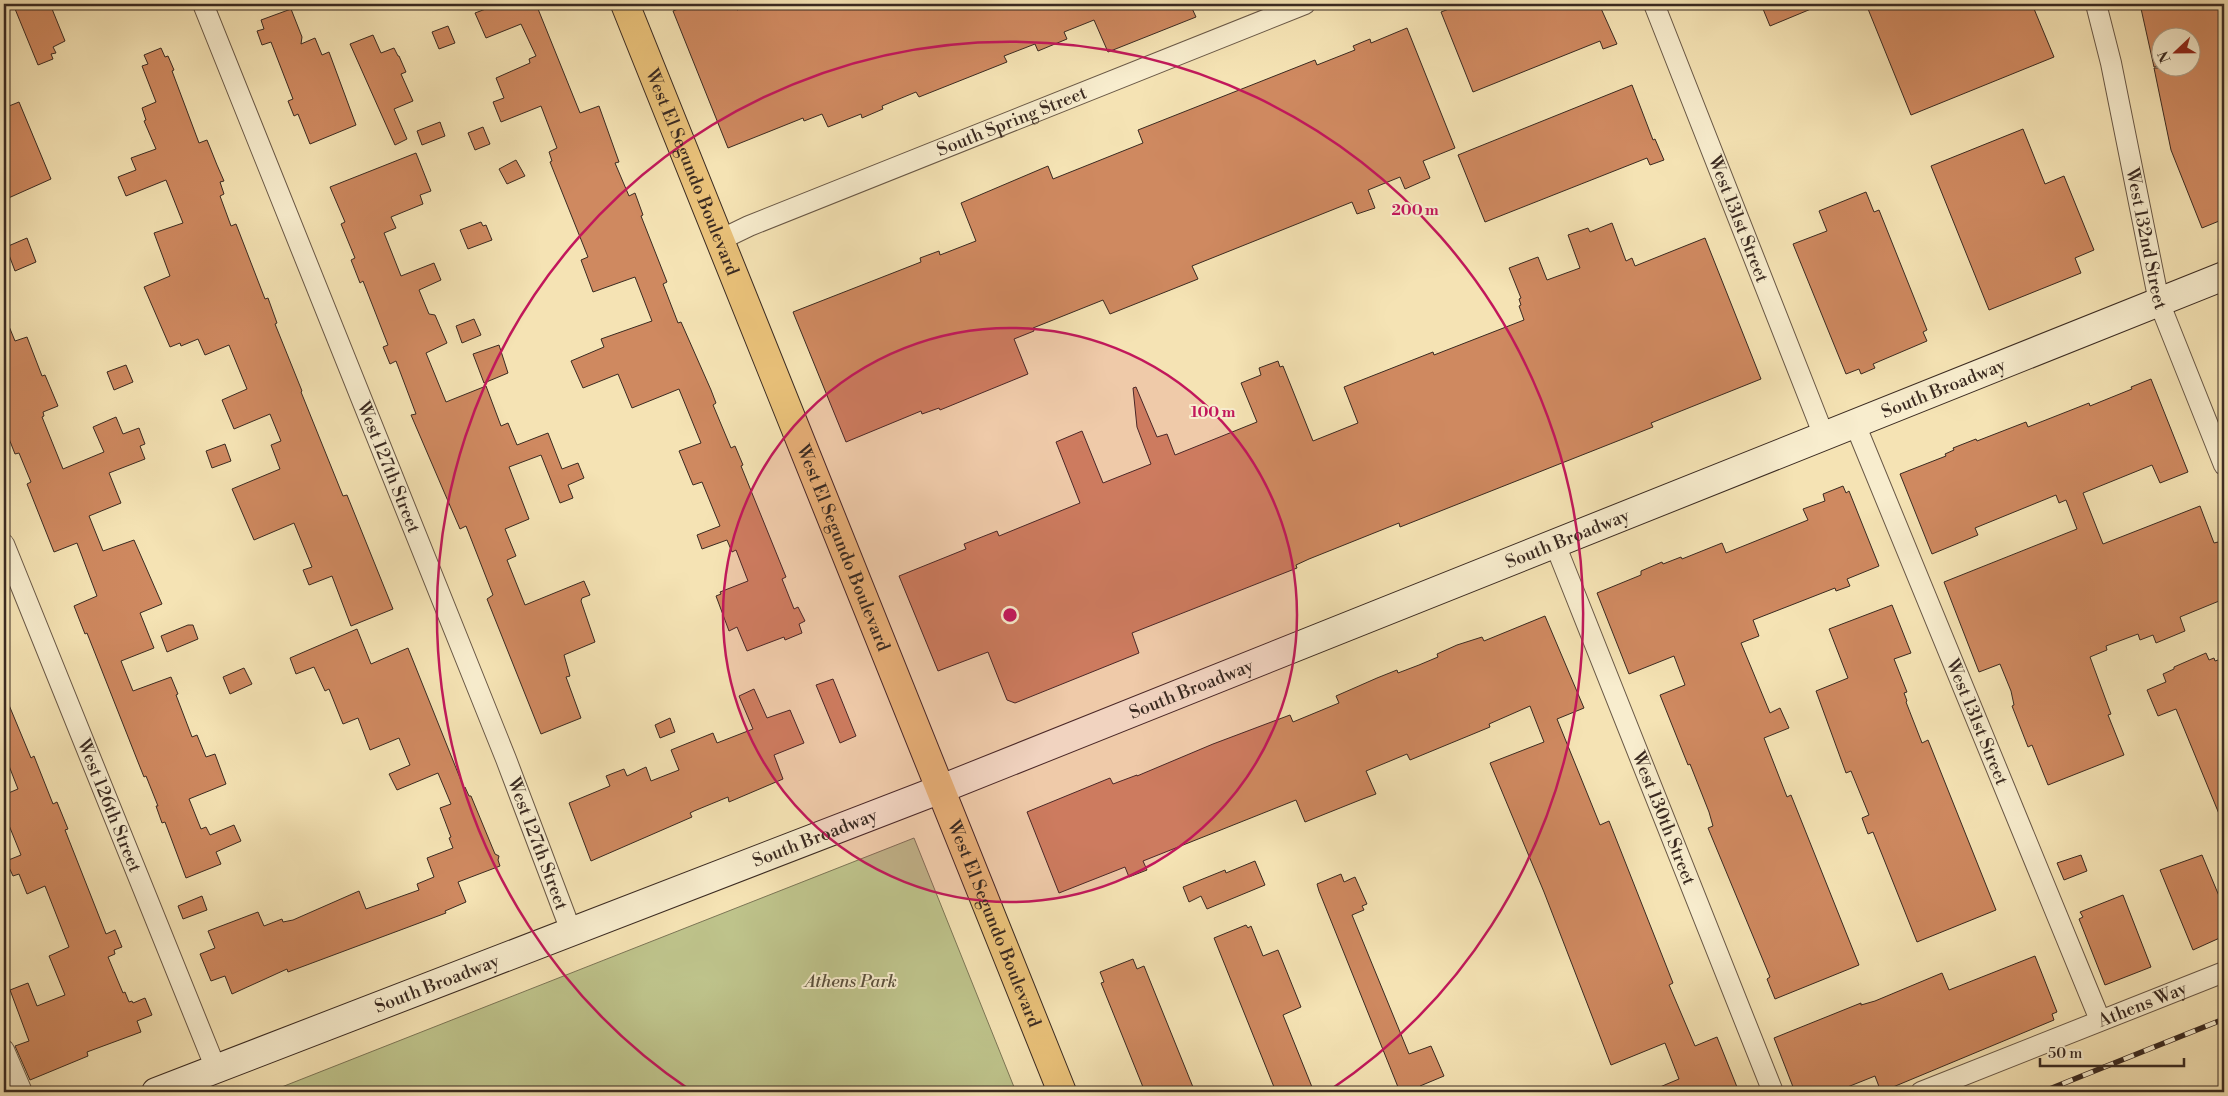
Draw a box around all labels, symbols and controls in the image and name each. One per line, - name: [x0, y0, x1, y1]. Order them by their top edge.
- north arrow: [2150, 28, 2200, 78]
- text: N: [2154, 48, 2175, 65]
- street label: West El Segundo Boulevard: [640, 64, 745, 280]
- street label: South Spring Street: [933, 81, 1090, 161]
- street label: West 131st Street: [1703, 151, 1774, 286]
- street label: West 132nd Street: [2121, 165, 2173, 314]
- text: 200 m: [1391, 201, 1439, 220]
- street label: South Broadway: [1878, 353, 2009, 423]
- street label: West 127th Street: [352, 397, 426, 537]
- text: 100 m: [1191, 403, 1236, 422]
- street label: West El Segundo Boulevard: [791, 440, 896, 655]
- street label: South Broadway: [1502, 503, 1633, 574]
- centre of rings: [1001, 606, 1019, 624]
- street label: South Broadway: [1126, 654, 1257, 724]
- street label: West 131st Street: [1941, 654, 2014, 789]
- street label: West 126th Street: [72, 735, 147, 876]
- street label: West 130th Street: [1627, 747, 1701, 889]
- street label: West 127th Street: [502, 773, 574, 914]
- street label: South Broadway: [749, 803, 881, 872]
- street label: West El Segundo Boulevard: [942, 816, 1047, 1031]
- street label: South Broadway: [371, 949, 503, 1018]
- park label: Athens Park: [803, 970, 897, 993]
- street label: Athens Way: [2093, 976, 2190, 1033]
- scale bar: [2040, 1036, 2184, 1068]
- text: 50 m: [2048, 1044, 2082, 1063]

